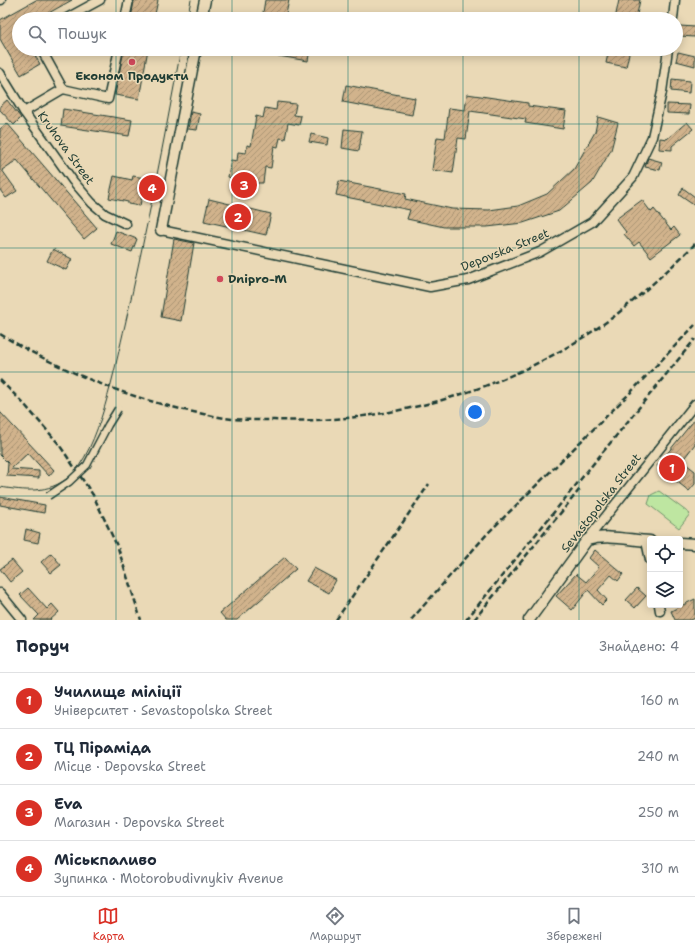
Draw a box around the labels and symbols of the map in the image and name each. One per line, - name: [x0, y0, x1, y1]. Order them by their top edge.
- marker: Економ Продукти: [127, 57, 137, 67]
- place label: Економ Продукти: [75, 68, 189, 84]
- street label: Kruhova Street: [34, 108, 98, 188]
- pin: 3: [231, 170, 257, 200]
- pin: 4: [139, 173, 165, 203]
- pin: 2: [225, 202, 251, 232]
- street label: Depovska Street: [459, 225, 551, 275]
- place label: Dnipro-M: [228, 271, 288, 287]
- marker: Dnipro-M: [215, 274, 225, 284]
- your location: [465, 402, 485, 422]
- street label: Sevastopolska Street: [557, 450, 645, 556]
- pin: 1: [659, 453, 685, 483]

